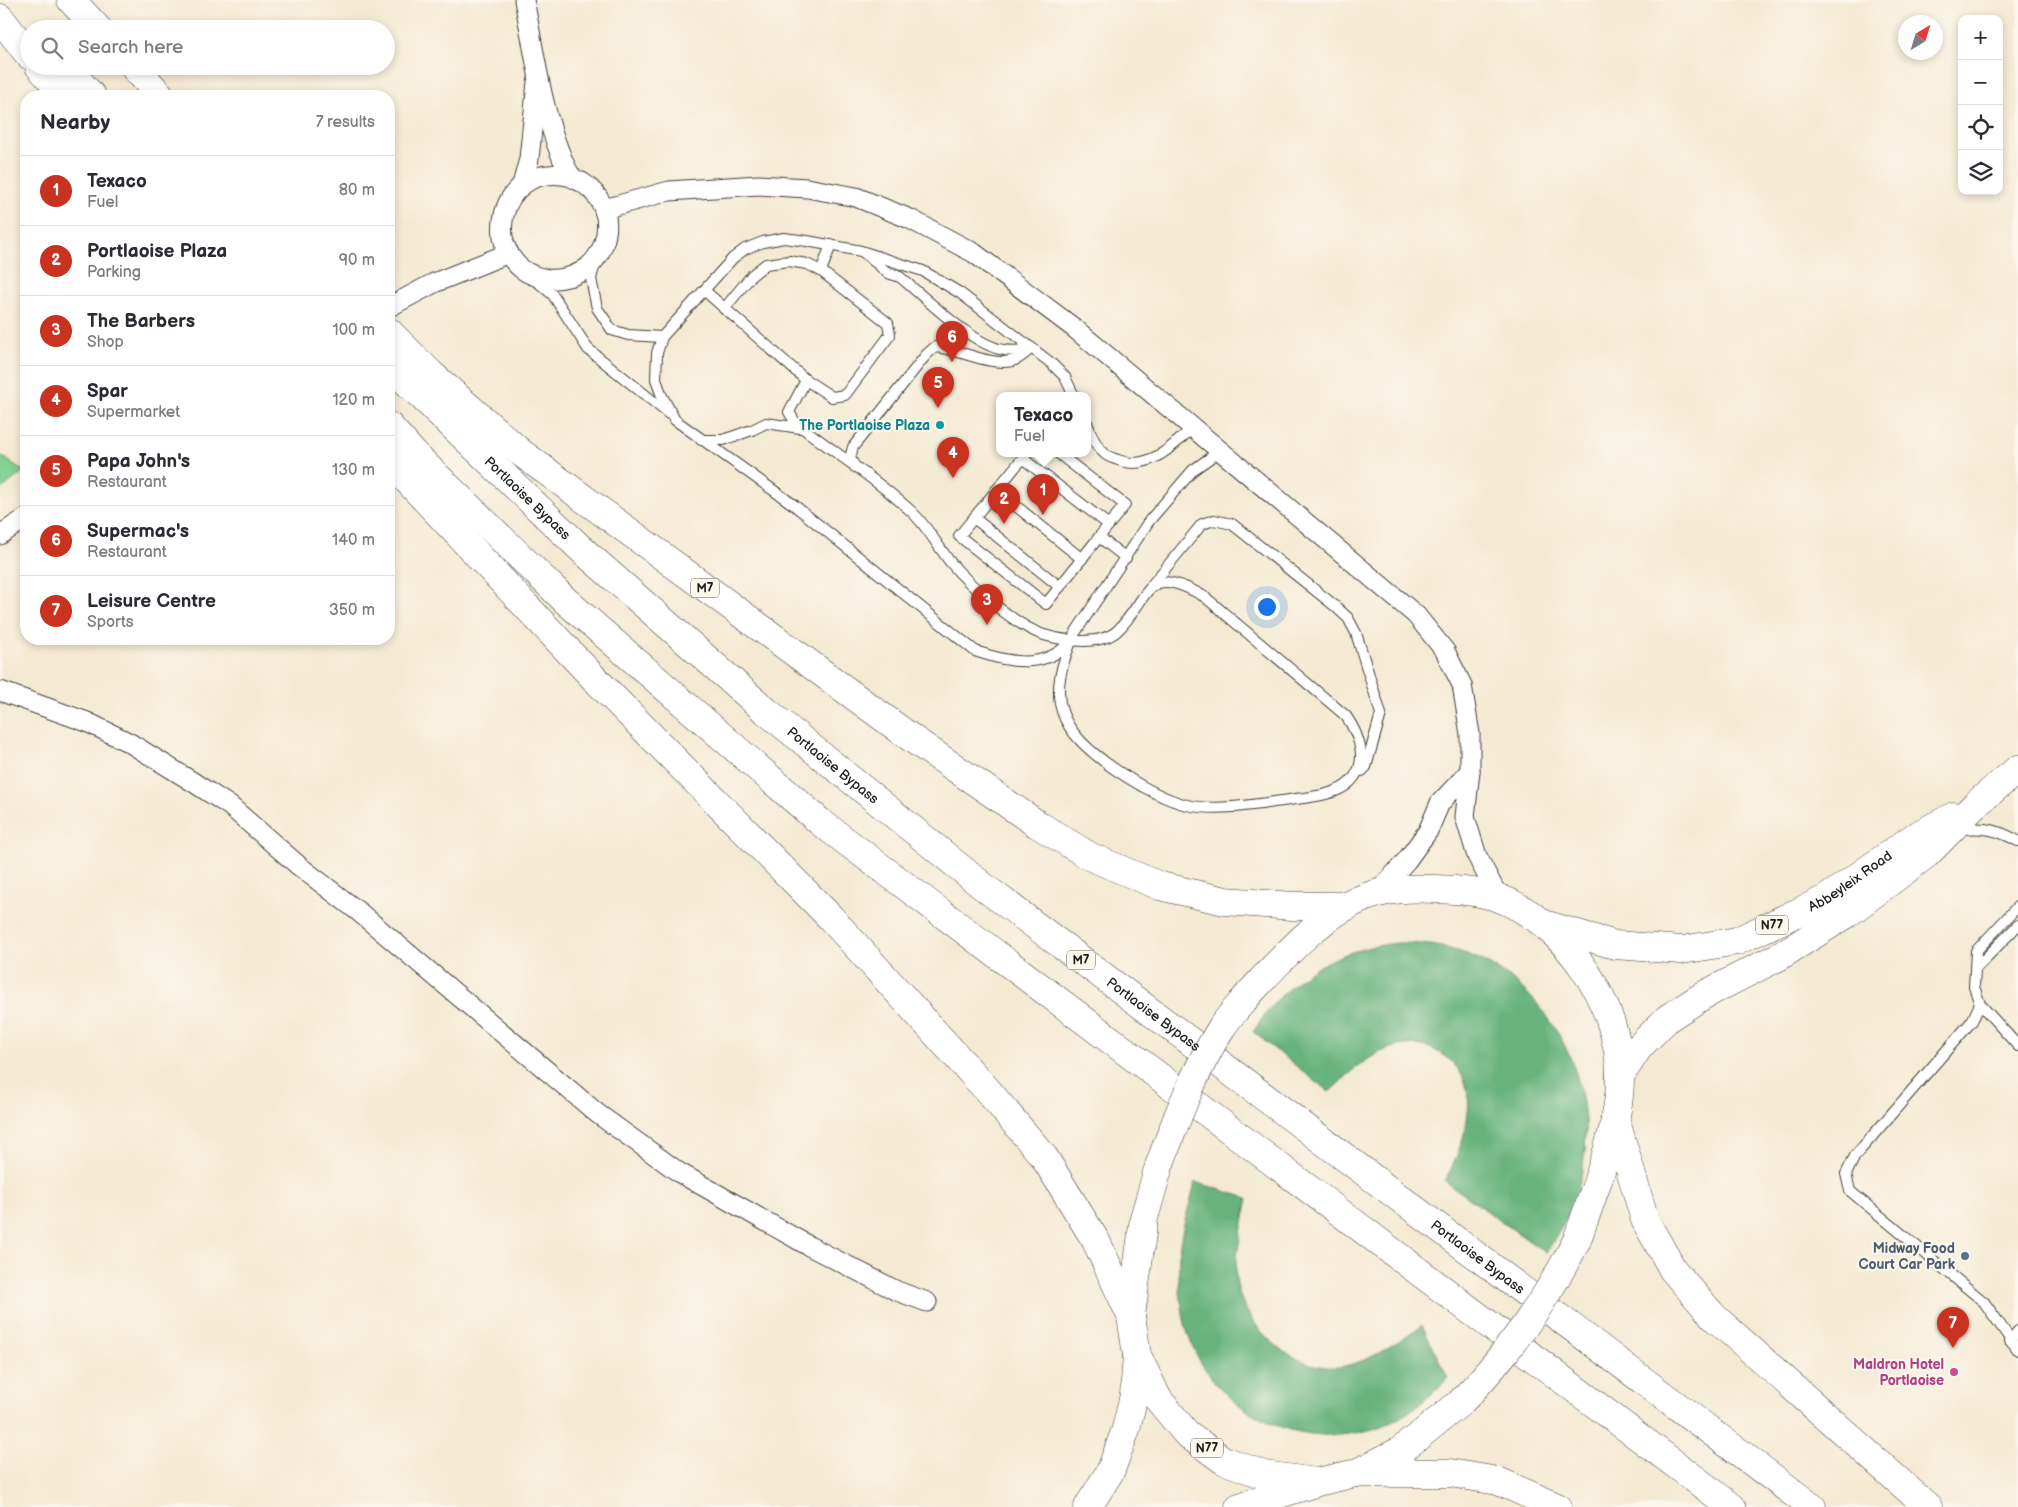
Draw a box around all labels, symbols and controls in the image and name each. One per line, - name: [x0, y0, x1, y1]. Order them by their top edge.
- north arrow: [1898, 15, 1943, 60]
- map controls: [1958, 15, 2003, 195]
- button: +: [1958, 15, 2003, 60]
- search box: [20, 20, 395, 75]
- icon: search: [38, 34, 66, 62]
- text: Search here: [78, 36, 183, 59]
- button: −: [1958, 60, 2003, 105]
- button: locate: [1958, 105, 2003, 150]
- text: Nearby: [40, 110, 110, 135]
- text: 7 results: [316, 113, 375, 132]
- button: layers: [1958, 150, 2003, 195]
- text: Texaco: [87, 170, 147, 193]
- text: 1: [53, 181, 59, 200]
- text: 80 m: [339, 181, 375, 200]
- text: Fuel: [87, 193, 118, 212]
- text: Portlaoise Plaza: [87, 240, 227, 263]
- text: 2: [51, 251, 61, 270]
- text: 90 m: [339, 251, 375, 270]
- text: Parking: [87, 263, 141, 282]
- text: The Barbers: [87, 310, 195, 333]
- text: 3: [51, 321, 61, 340]
- text: 100 m: [332, 321, 375, 340]
- pin: 6: [936, 321, 968, 362]
- text: Shop: [87, 333, 124, 352]
- pin: 5: [922, 367, 954, 408]
- text: Spar: [87, 380, 128, 403]
- text: 4: [51, 391, 61, 410]
- text: 120 m: [332, 391, 375, 410]
- popup: [996, 392, 1091, 457]
- text: Supermarket: [87, 403, 180, 422]
- text: Texaco: [1014, 404, 1073, 427]
- place label: The Portlaoise Plaza: [799, 417, 930, 434]
- marker: The Portlaoise Plaza: [934, 419, 946, 431]
- text: Fuel: [1014, 427, 1045, 446]
- pin: 4: [937, 437, 969, 478]
- text: Papa John's: [87, 450, 190, 473]
- street label: Portlaoise Bypass: [481, 453, 574, 543]
- text: 5: [51, 461, 61, 480]
- text: 130 m: [332, 461, 375, 480]
- text: Restaurant: [87, 473, 167, 492]
- pin: 1: [1027, 474, 1059, 515]
- pin: 2: [988, 483, 1020, 524]
- text: Supermac's: [87, 520, 189, 543]
- text: 6: [51, 531, 61, 550]
- text: 140 m: [332, 531, 375, 550]
- text: Restaurant: [87, 543, 167, 562]
- road number: M7: [691, 578, 719, 598]
- pin: 3: [971, 584, 1003, 625]
- text: Leisure Centre: [87, 590, 216, 613]
- your location: [1254, 594, 1280, 620]
- text: 7: [52, 601, 60, 620]
- text: 350 m: [329, 601, 375, 620]
- text: Sports: [87, 613, 134, 632]
- street label: Portlaoise Bypass: [784, 723, 882, 807]
- street label: Abbeyleix Road: [1805, 847, 1895, 915]
- road number: N77: [1756, 916, 1788, 934]
- road number: M7: [1067, 950, 1095, 970]
- street label: Portlaoise Bypass: [1103, 973, 1204, 1055]
- street label: Portlaoise Bypass: [1428, 1216, 1528, 1297]
- place label: Midway Food Court Car Park: [1859, 1240, 1956, 1273]
- marker: Midway Food Court Car Park: [1959, 1250, 1971, 1262]
- pin: 7: [1937, 1307, 1969, 1348]
- place label: Maldron Hotel Portlaoise: [1853, 1356, 1944, 1389]
- marker: Maldron Hotel Portlaoise: [1948, 1366, 1960, 1378]
- road number: N77: [1191, 1439, 1223, 1458]

